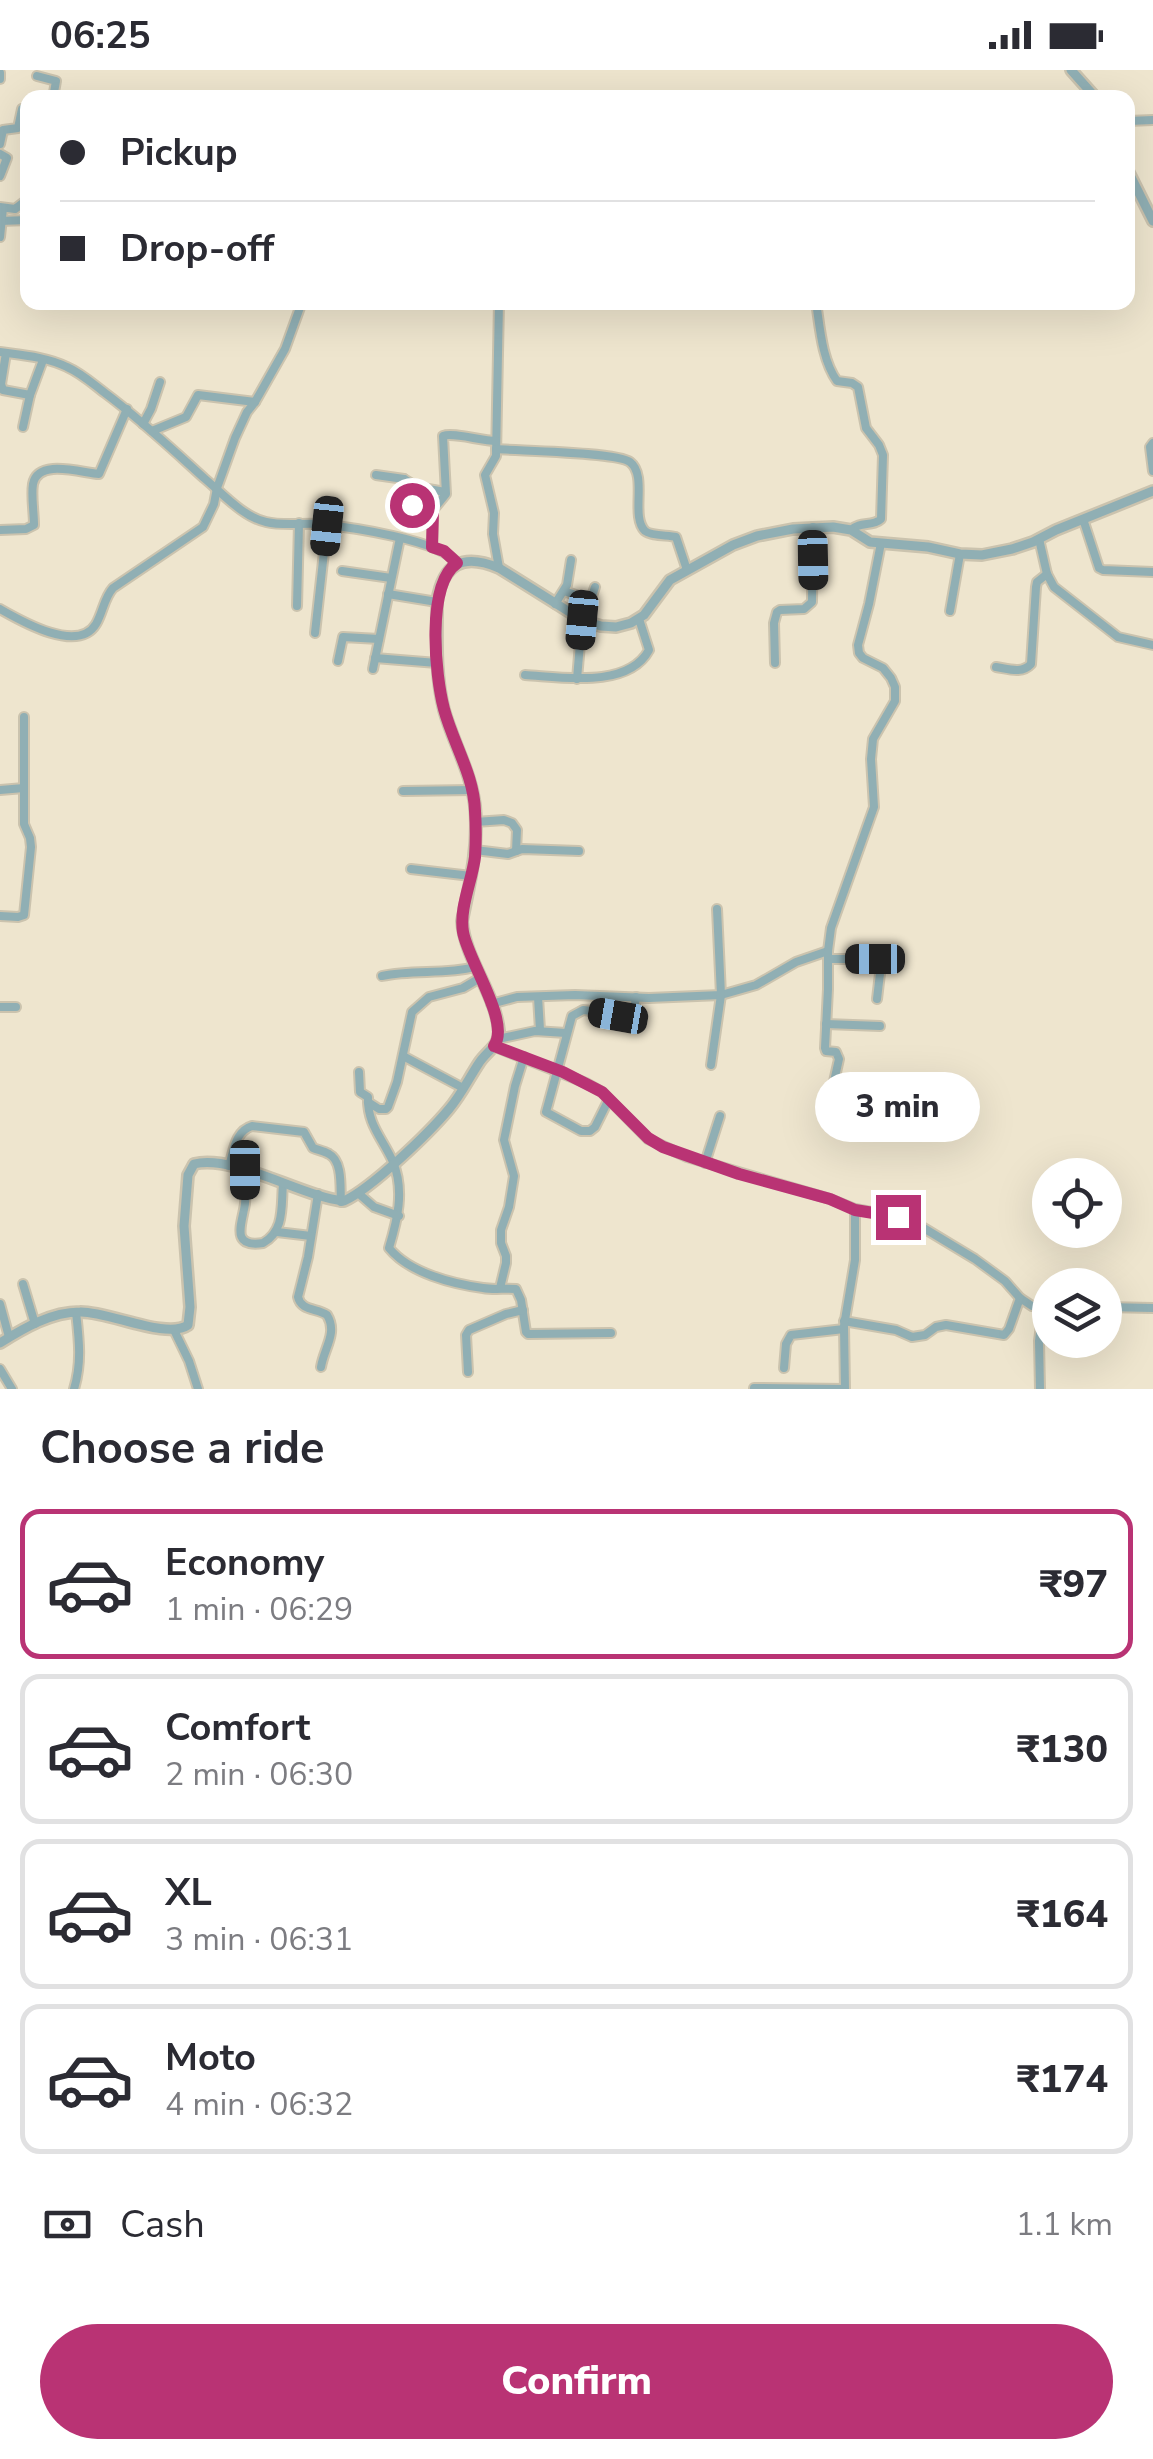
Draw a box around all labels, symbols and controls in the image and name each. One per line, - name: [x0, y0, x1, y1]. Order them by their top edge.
- text: 06:25: [50, 10, 151, 61]
- text: Pickup: [120, 127, 238, 178]
- text: Drop-off: [120, 223, 274, 274]
- route start: [390, 483, 435, 528]
- car: [309, 495, 345, 557]
- car: [797, 530, 829, 590]
- car: [564, 589, 600, 651]
- car: [845, 944, 905, 974]
- car: [586, 996, 650, 1036]
- callout: 3 min: [816, 1072, 980, 1142]
- text: 3 min: [855, 1085, 940, 1128]
- car: [230, 1140, 260, 1200]
- map controls: [1032, 1158, 1122, 1358]
- button: locate: [1032, 1158, 1122, 1248]
- route end: [876, 1195, 921, 1240]
- button: layers: [1032, 1268, 1122, 1358]
- text: Choose a ride: [40, 1418, 325, 1479]
- text: Economy: [165, 1537, 324, 1588]
- icon: car: [45, 1539, 135, 1629]
- text: ₹97: [1040, 1559, 1108, 1610]
- text: 1 min · 06:29: [165, 1588, 353, 1631]
- text: Comfort: [165, 1702, 310, 1753]
- icon: car: [45, 1704, 135, 1794]
- text: ₹130: [1017, 1724, 1108, 1775]
- text: 2 min · 06:30: [165, 1753, 353, 1796]
- text: XL: [165, 1867, 212, 1918]
- icon: car: [45, 1869, 135, 1959]
- text: ₹164: [1017, 1889, 1108, 1940]
- text: 3 min · 06:31: [165, 1918, 353, 1961]
- text: Moto: [165, 2032, 256, 2083]
- icon: car: [45, 2034, 135, 2124]
- text: ₹174: [1017, 2054, 1108, 2105]
- text: 4 min · 06:32: [165, 2083, 353, 2126]
- icon: cash: [40, 2197, 95, 2252]
- text: Cash: [120, 2199, 205, 2250]
- text: 1.1 km: [1016, 2203, 1113, 2246]
- button: Confirm: [40, 2324, 1113, 2439]

